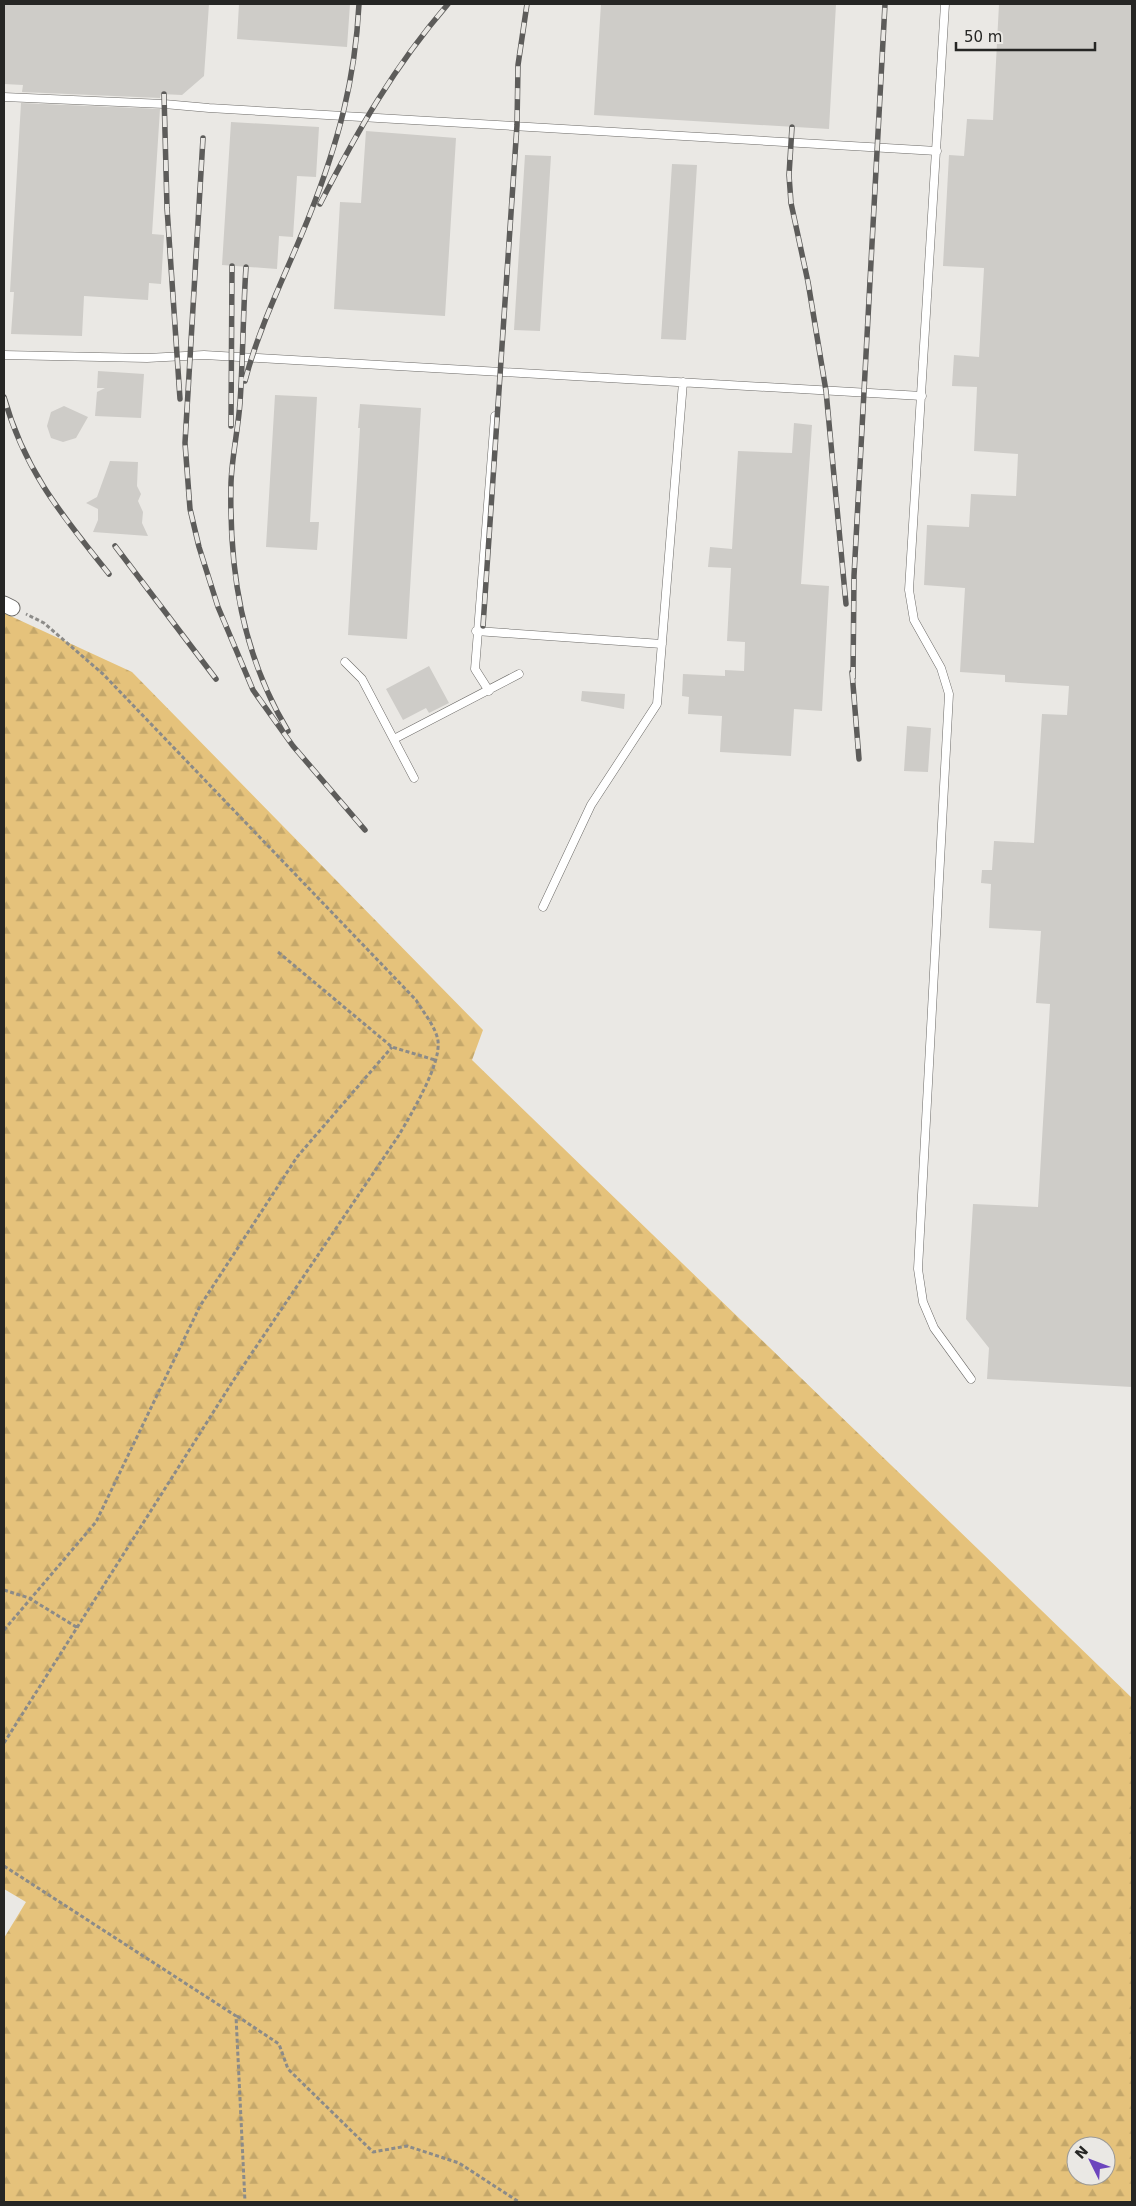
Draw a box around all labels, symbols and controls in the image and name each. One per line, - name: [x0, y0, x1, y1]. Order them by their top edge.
- scale bar: [956, 20, 1095, 52]
- text: 50 m: [964, 28, 1002, 46]
- north arrow: [1066, 2136, 1116, 2186]
- text: N: [1071, 2143, 1091, 2162]

